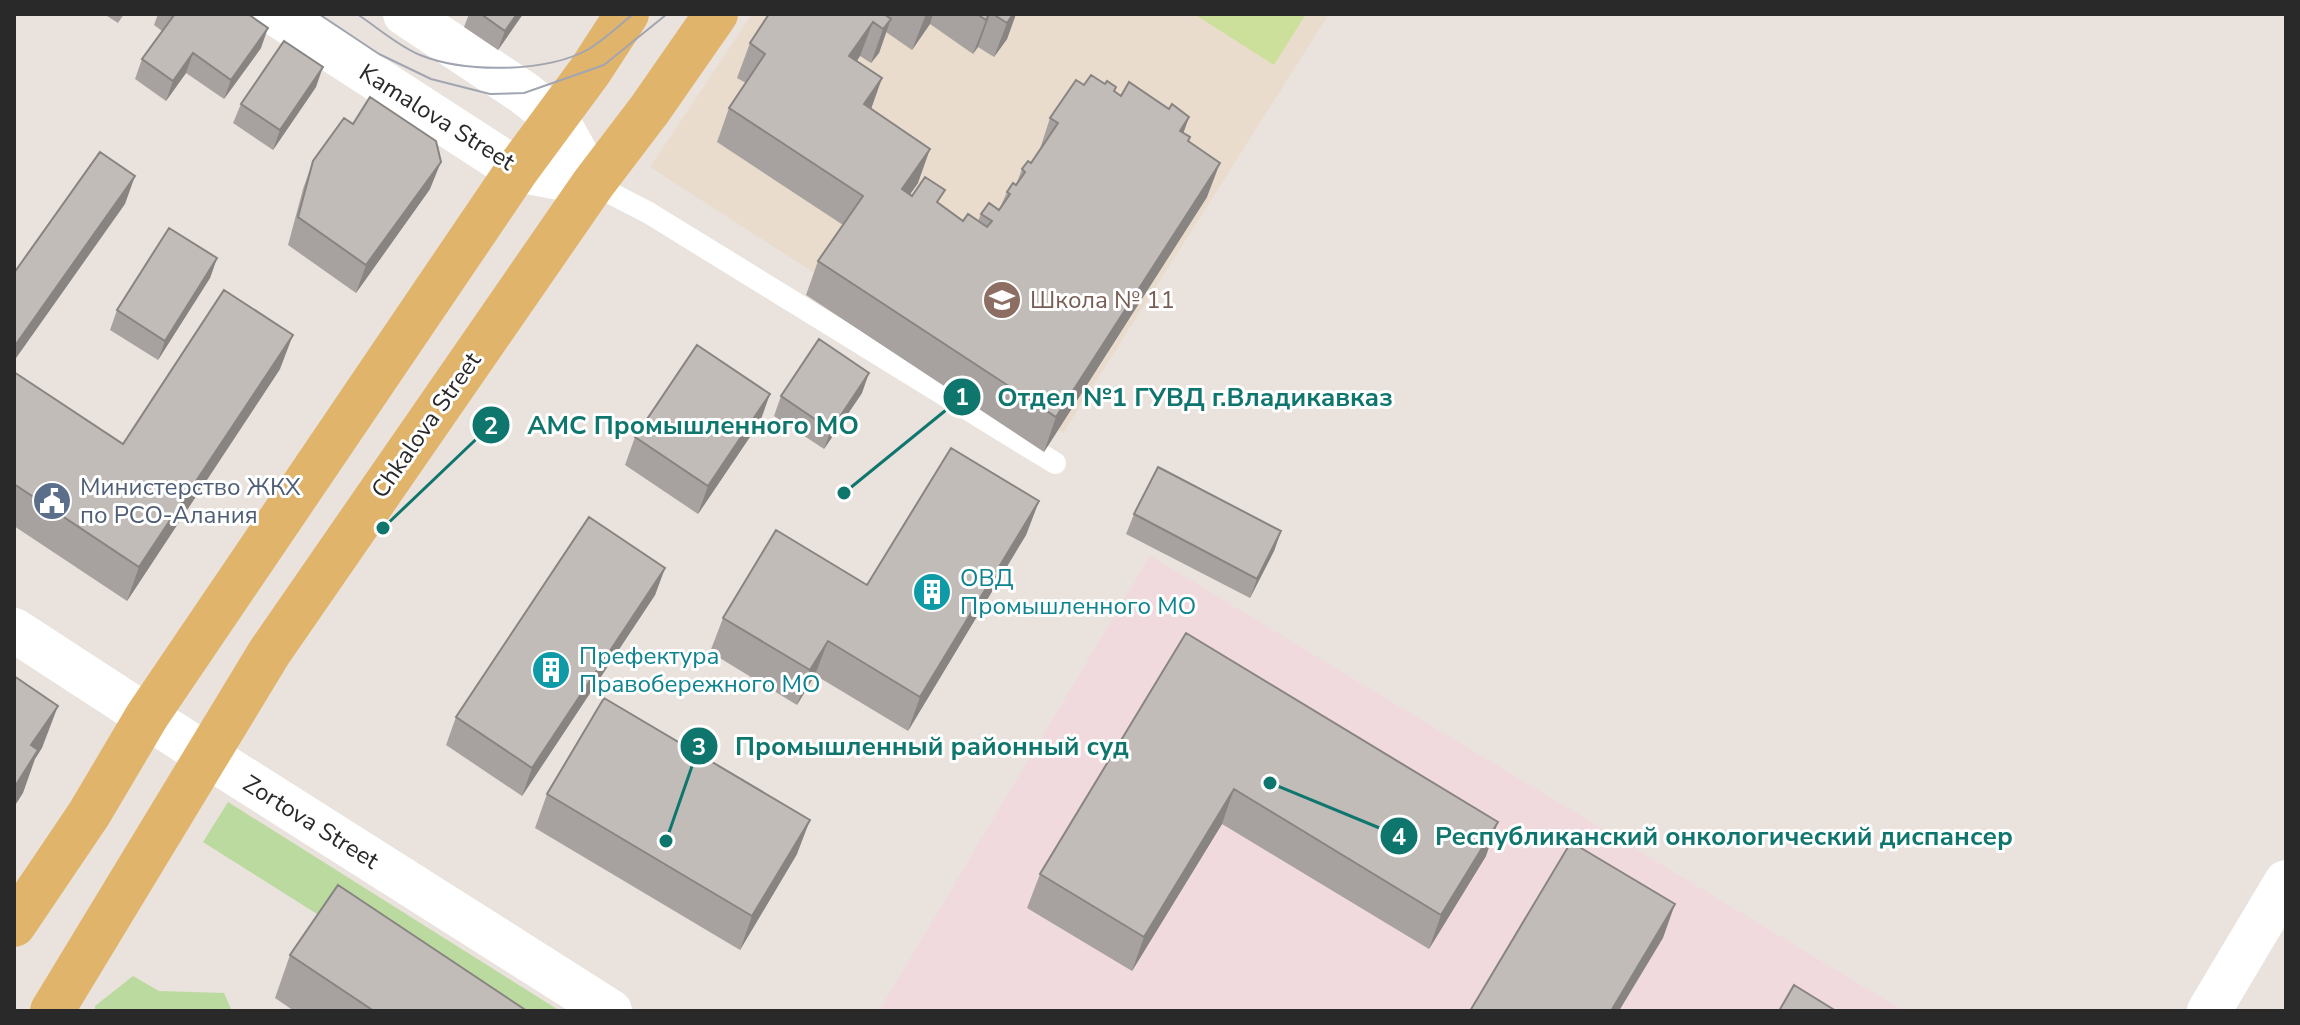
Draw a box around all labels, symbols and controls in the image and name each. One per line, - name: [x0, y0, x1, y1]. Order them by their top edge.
- street label: Kamalova Street: [353, 56, 521, 178]
- school or university icon: Школа № 11: [981, 279, 1023, 321]
- place label: Школа № 11: [1030, 284, 1175, 316]
- street label: Chkalova Street: [364, 345, 488, 504]
- callout: Отдел №1 ГУВД г.Владикавказ: [942, 372, 1409, 422]
- text: Отдел №1 ГУВД г.Владикавказ: [997, 380, 1393, 415]
- text: 1: [955, 381, 969, 413]
- callout: АМС Промышленного МО: [471, 400, 875, 450]
- text: АМС Промышленного МО: [527, 408, 859, 443]
- text: 2: [484, 410, 498, 442]
- place label: Министерство ЖКХ по РСО-Алания: [80, 471, 301, 531]
- public building icon: Министерство ЖКХ по РСО-Алания: [31, 480, 73, 522]
- place label: ОВД Промышленного МО: [960, 562, 1196, 622]
- building icon: ОВД Промышленного МО: [911, 571, 953, 613]
- place label: Префектура Правобережного МО: [579, 640, 821, 700]
- building icon: Префектура Правобережного МО: [530, 649, 572, 691]
- callout: Промышленный районный суд: [679, 721, 1145, 771]
- text: Промышленный районный суд: [735, 729, 1129, 764]
- text: 3: [692, 731, 706, 763]
- street label: Zortova Street: [237, 768, 385, 877]
- callout: Республиканский онкологический диспансер: [1379, 811, 2029, 861]
- text: Республиканский онкологический диспансер: [1435, 819, 2013, 854]
- text: 4: [1392, 821, 1406, 853]

